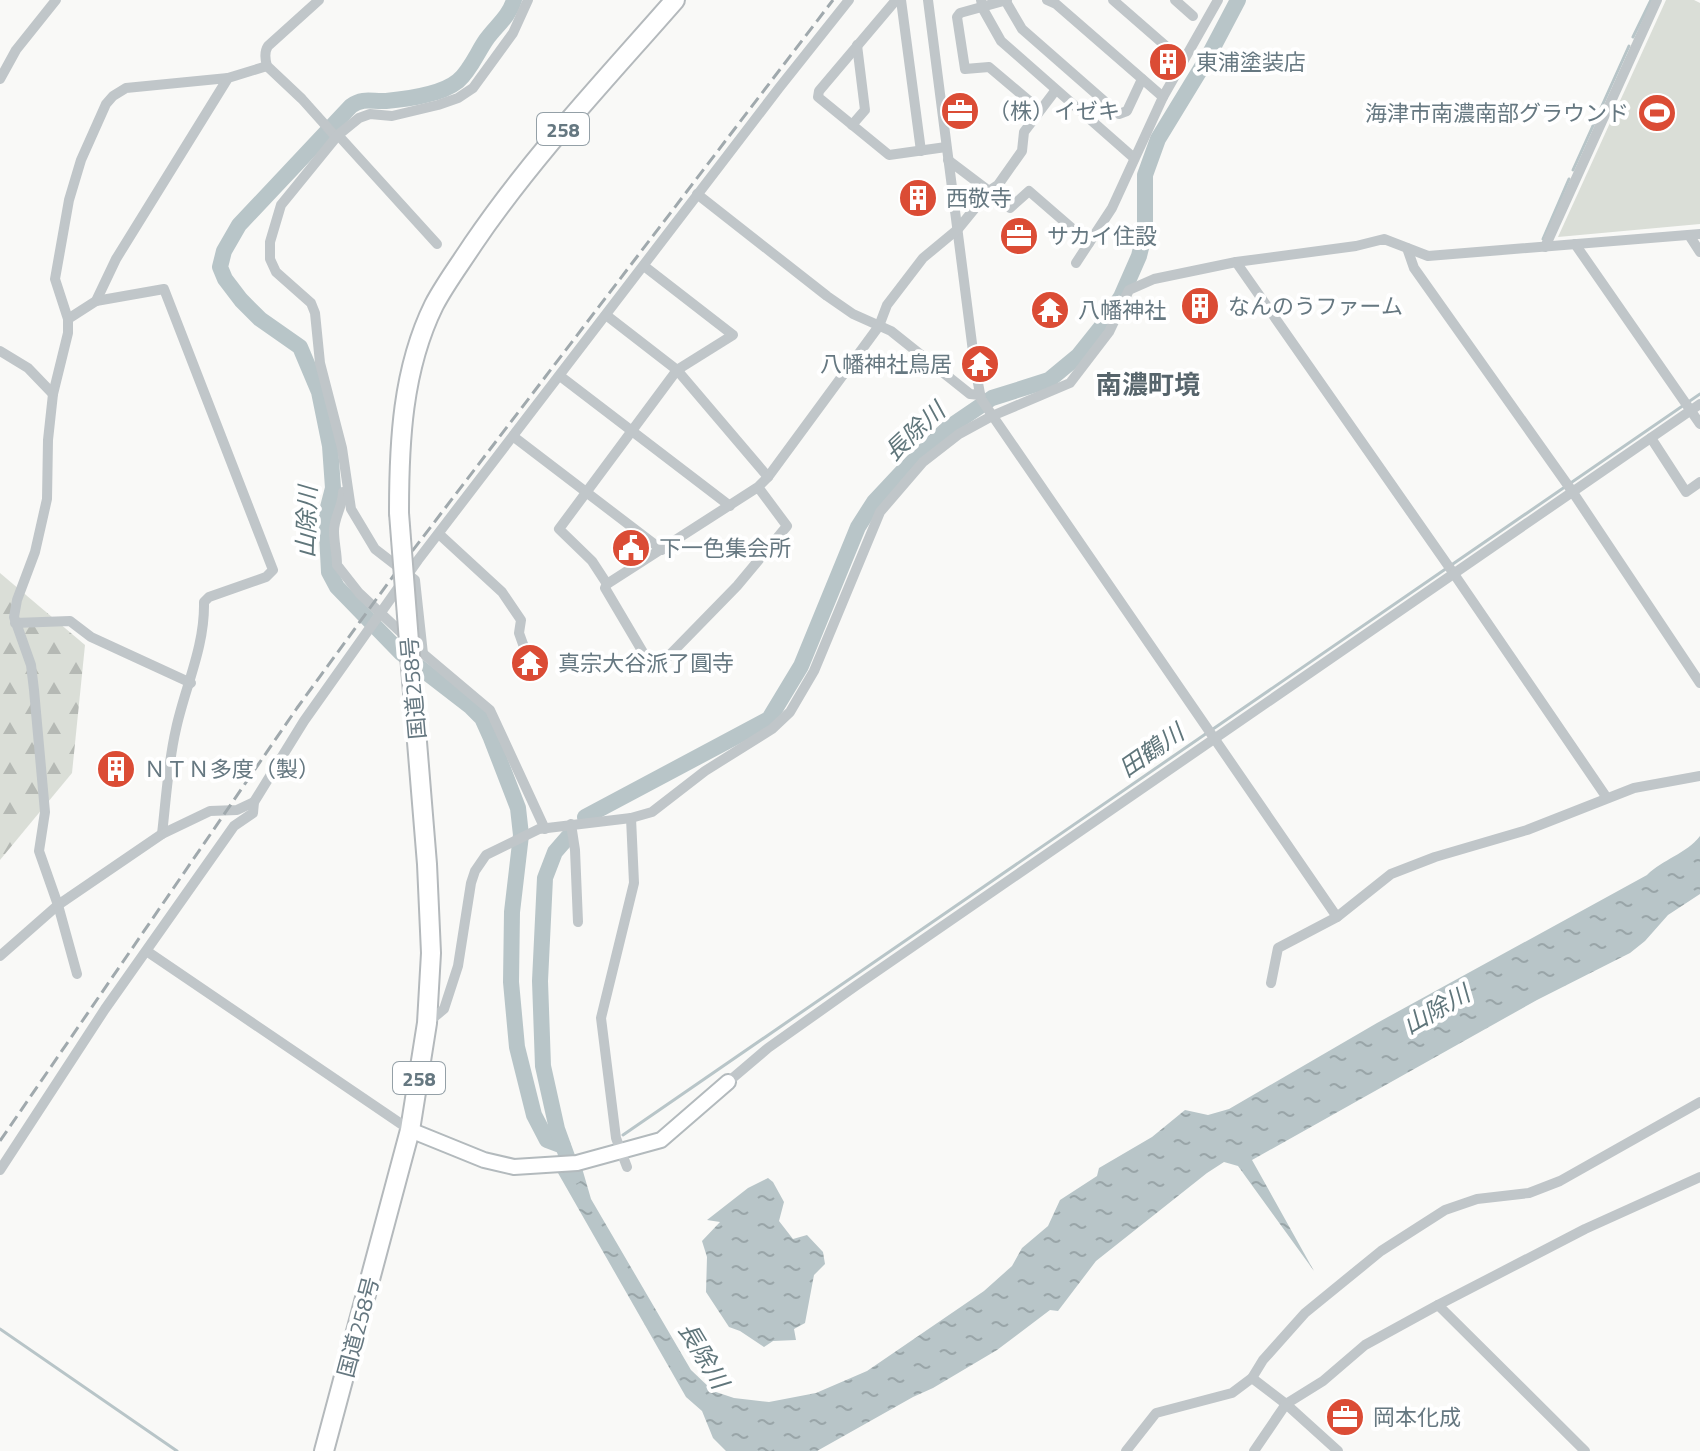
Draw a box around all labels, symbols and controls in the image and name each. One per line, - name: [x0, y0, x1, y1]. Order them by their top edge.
- building icon: 東浦塗装店: [1147, 41, 1189, 83]
- place label: 東浦塗装店: [1196, 45, 1306, 79]
- office icon: （株）イゼキ: [939, 90, 981, 132]
- sports icon: 海津市南濃南部グラウンド: [1636, 92, 1678, 134]
- place label: （株）イゼキ: [988, 94, 1120, 128]
- place label: 海津市南濃南部グラウンド: [1365, 96, 1629, 130]
- road number: 258: [537, 113, 589, 145]
- building icon: 西敬寺: [897, 177, 939, 219]
- place label: 西敬寺: [946, 181, 1012, 215]
- office icon: サカイ住設: [998, 215, 1040, 257]
- place label: サカイ住設: [1047, 219, 1157, 253]
- building icon: なんのうファーム: [1179, 285, 1221, 327]
- temple icon: 八幡神社: [1029, 289, 1071, 331]
- place label: なんのうファーム: [1228, 289, 1403, 323]
- place label: 八幡神社: [1078, 293, 1166, 327]
- temple icon: 八幡神社鳥居: [959, 343, 1001, 385]
- place label: 八幡神社鳥居: [820, 347, 952, 381]
- district label: 南濃町境: [1096, 365, 1200, 404]
- water label: 長除川: [875, 391, 955, 469]
- water label: 山除川: [287, 482, 325, 559]
- public building icon: 下一色集会所: [610, 527, 652, 569]
- place label: 下一色集会所: [659, 531, 791, 565]
- street label: 国道258号: [392, 635, 434, 741]
- temple icon: 真宗大谷派了圓寺: [509, 642, 551, 684]
- place label: 真宗大谷派了圓寺: [558, 646, 734, 680]
- water label: 田鶴川: [1111, 713, 1193, 785]
- building icon: ＮＴＮ多度（製）: [95, 748, 137, 790]
- place label: ＮＴＮ多度（製）: [144, 752, 320, 786]
- water label: 山除川: [1396, 974, 1479, 1043]
- road number: 258: [393, 1062, 445, 1094]
- street label: 国道258号: [328, 1273, 388, 1381]
- water label: 長除川: [670, 1315, 740, 1398]
- office icon: 岡本化成: [1324, 1396, 1366, 1438]
- place label: 岡本化成: [1373, 1400, 1461, 1434]

